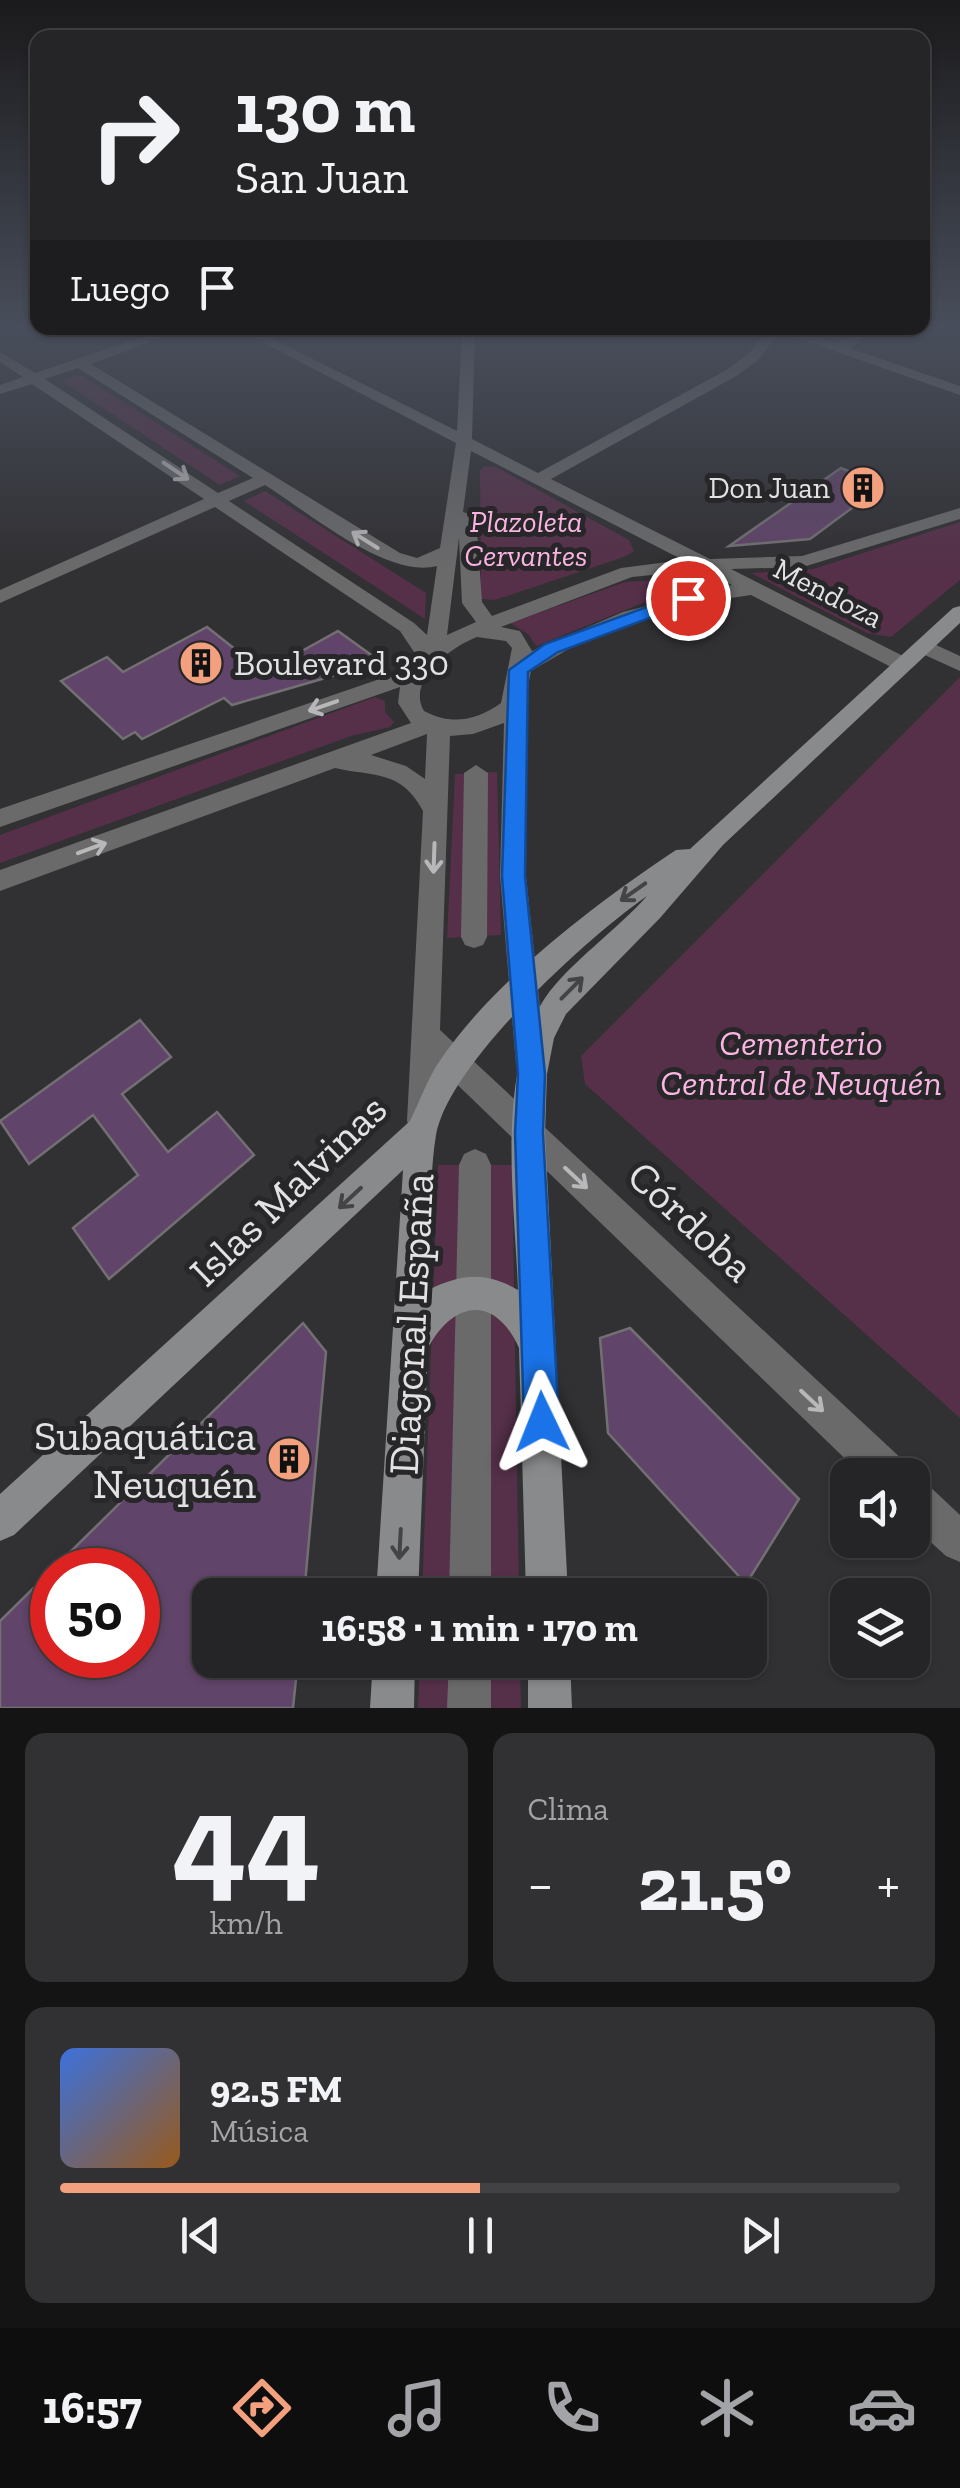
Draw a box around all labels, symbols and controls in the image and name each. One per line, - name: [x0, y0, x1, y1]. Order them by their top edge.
- text: 130 m: [235, 66, 415, 150]
- icon: right: [70, 70, 200, 200]
- text: San Juan: [235, 151, 408, 205]
- icon: arrive: [190, 260, 245, 315]
- text: Luego: [70, 265, 170, 311]
- one-way arrow: [161, 460, 189, 481]
- building icon: Don Juan: [840, 465, 886, 511]
- place label: Don Juan: [708, 470, 830, 506]
- park label: Plazoleta Cervantes: [464, 504, 588, 574]
- one-way arrow: [351, 530, 380, 550]
- street label: Mendoza: [768, 550, 888, 636]
- pin: [646, 556, 731, 641]
- icon: arrive: [661, 571, 716, 626]
- building icon: Boulevard 330: [178, 640, 224, 686]
- place label: Boulevard 330: [234, 642, 449, 684]
- one-way arrow: [308, 699, 340, 717]
- one-way arrow: [75, 838, 106, 856]
- one-way arrow: [425, 842, 444, 874]
- one-way arrow: [620, 881, 647, 902]
- one-way arrow: [559, 976, 584, 1001]
- park label: Cementerio Central de Neuquén: [660, 1022, 942, 1104]
- street label: Islas Malvinas: [179, 1083, 397, 1297]
- street label: Córdoba: [617, 1150, 765, 1292]
- one-way arrow: [563, 1166, 588, 1189]
- street label: Diagonal España: [378, 1172, 444, 1476]
- one-way arrow: [338, 1186, 362, 1210]
- position arrow: [490, 1370, 594, 1474]
- one-way arrow: [799, 1389, 823, 1413]
- place label: Subaquática Neuquén: [34, 1410, 256, 1509]
- building icon: Subaquática Neuquén: [266, 1436, 312, 1482]
- map controls: [830, 1458, 930, 1678]
- button: sound: [830, 1458, 930, 1558]
- one-way arrow: [390, 1527, 409, 1559]
- speed limit sign: 50: [30, 1548, 160, 1678]
- button: layers: [830, 1578, 930, 1678]
- text: 16:58 · 1 min · 170 m: [321, 1605, 638, 1651]
- text: 44: [172, 1761, 320, 1917]
- text: Clima: [528, 1790, 609, 1828]
- text: 21.5°: [638, 1839, 792, 1929]
- text: −: [528, 1851, 553, 1917]
- text: +: [877, 1851, 900, 1917]
- text: km/h: [210, 1904, 283, 1942]
- text: 92.5 FM: [210, 2066, 342, 2112]
- text: Música: [210, 2112, 309, 2150]
- icon: previous: [173, 2208, 228, 2263]
- icon: pause: [453, 2208, 508, 2263]
- icon: next: [733, 2208, 788, 2263]
- icon: directions: [227, 2373, 297, 2443]
- icon: music: [382, 2373, 452, 2443]
- icon: phone: [537, 2373, 607, 2443]
- icon: climate: [692, 2373, 762, 2443]
- icon: car: [847, 2373, 917, 2443]
- text: 16:57: [43, 2381, 142, 2435]

